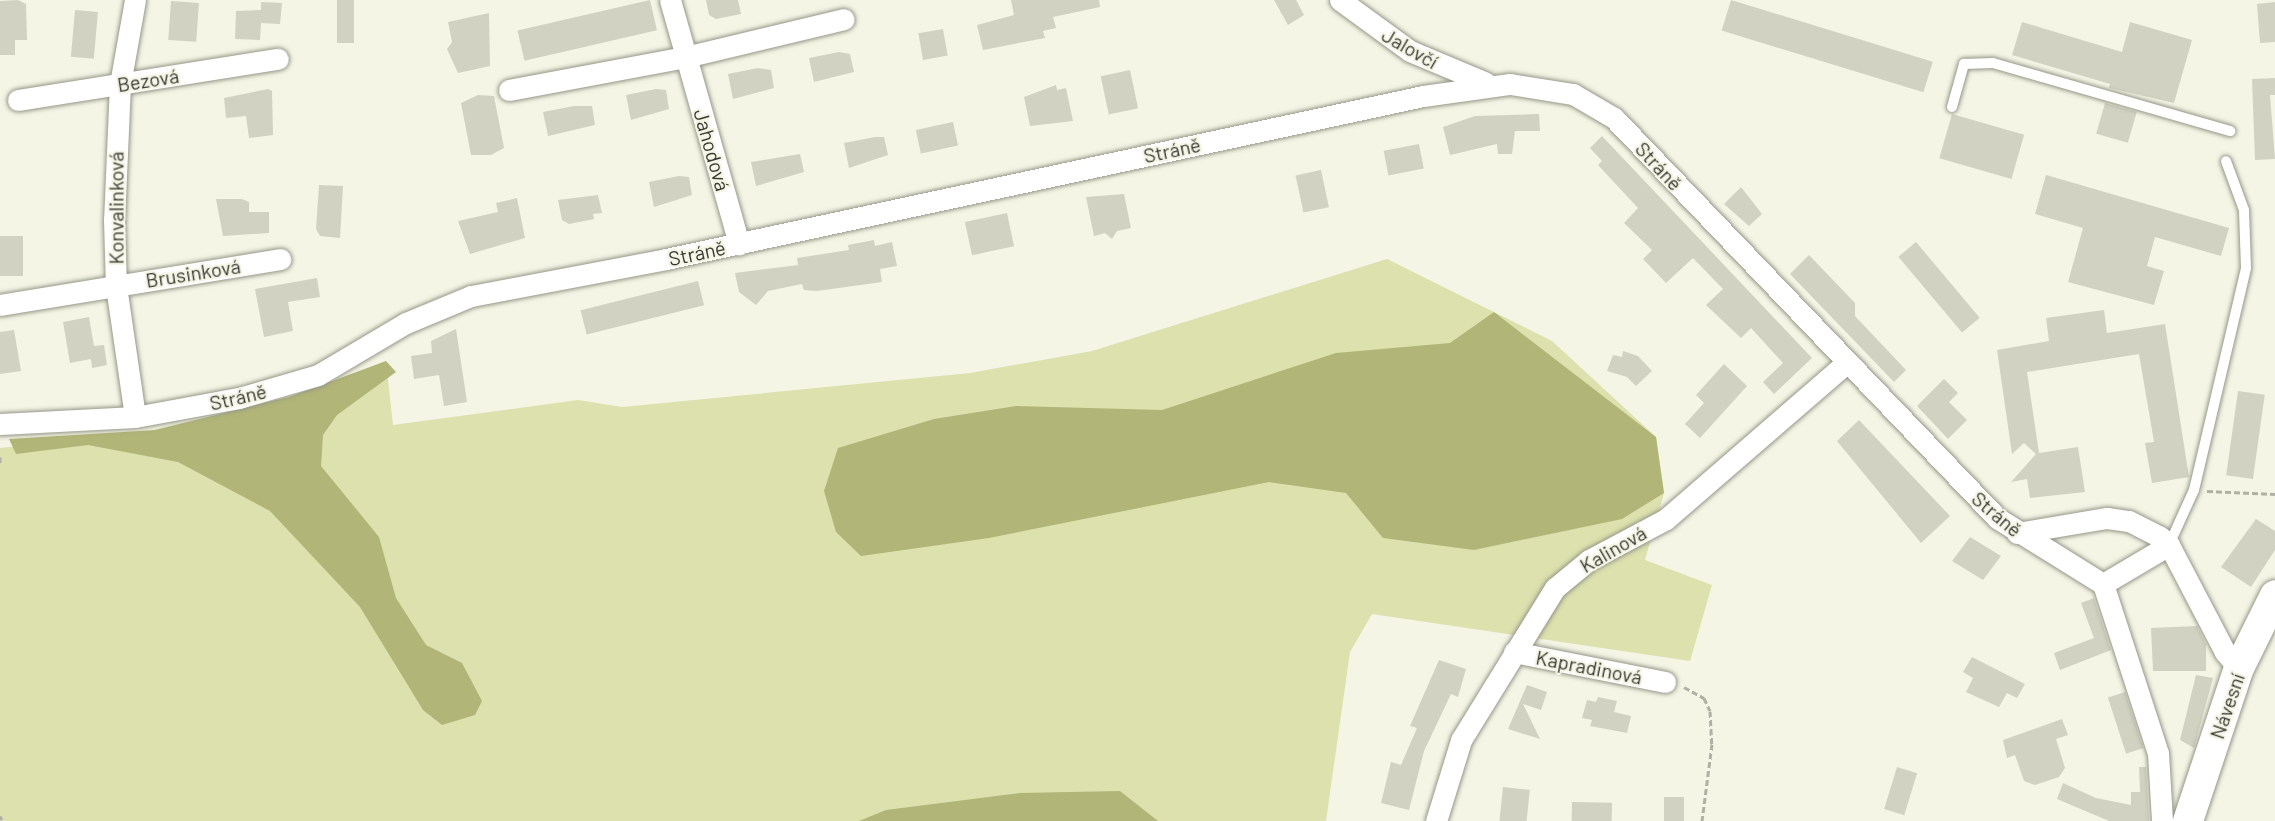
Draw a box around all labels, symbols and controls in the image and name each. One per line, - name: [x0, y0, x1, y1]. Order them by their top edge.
- street label: Jalovčí: [1378, 22, 1442, 74]
- street label: Bezová: [115, 63, 181, 97]
- street label: Jahodová: [689, 106, 735, 194]
- street label: Stráně: [1141, 132, 1203, 168]
- street label: Stráně: [1631, 137, 1687, 195]
- street label: Konvalinková: [104, 152, 128, 264]
- street label: Stráně: [666, 235, 728, 271]
- street label: Brusinková: [144, 254, 242, 292]
- street label: Stráně: [207, 379, 269, 415]
- street label: Stráně: [1967, 486, 2027, 542]
- street label: Kalinová: [1575, 520, 1651, 578]
- street label: Kapradinová: [1534, 645, 1644, 689]
- street label: Návesní: [2205, 670, 2249, 742]

